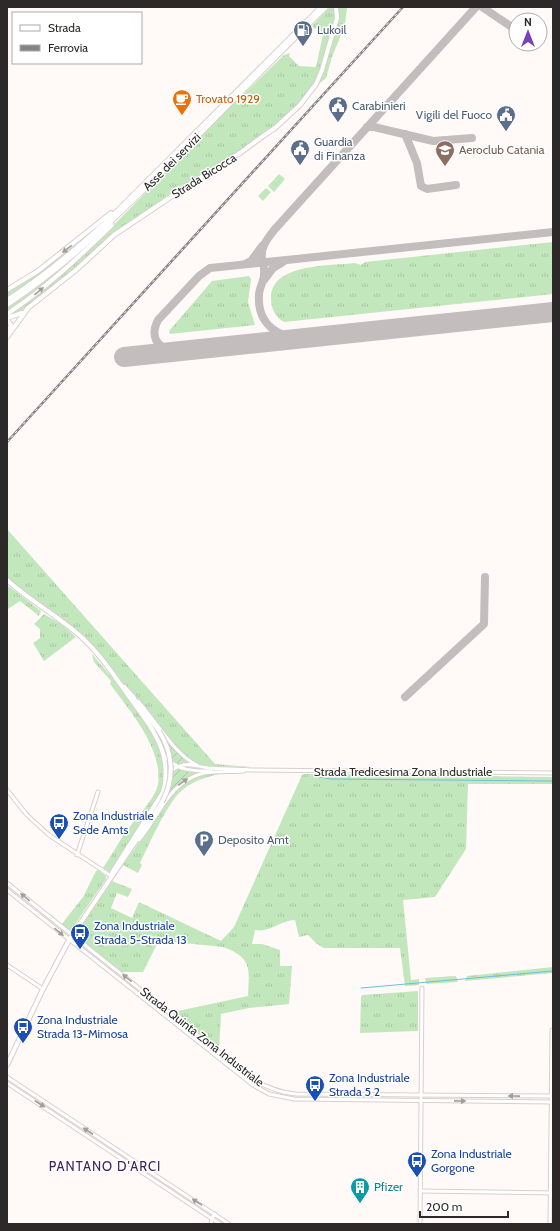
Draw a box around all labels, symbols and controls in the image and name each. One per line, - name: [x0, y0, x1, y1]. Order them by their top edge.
- legend: [12, 12, 142, 64]
- north arrow: [508, 12, 548, 52]
- text: N: [524, 15, 532, 29]
- fuel station icon: Lukoil: [292, 19, 314, 47]
- text: Strada: [48, 20, 81, 35]
- place label: Lukoil: [317, 22, 346, 37]
- text: Ferrovia: [48, 40, 88, 55]
- cafe icon: Trovato 1929: [171, 88, 193, 116]
- place label: Trovato 1929: [196, 91, 260, 106]
- public building icon: Carabinieri: [327, 95, 349, 123]
- place label: Carabinieri: [352, 98, 406, 113]
- public building icon: Vigili del Fuoco: [495, 104, 517, 132]
- place label: Vigili del Fuoco: [416, 107, 492, 122]
- street label: Asse dei servizi: [140, 130, 204, 194]
- place label: Guardia di Finanza: [314, 134, 365, 163]
- public building icon: Guardia di Finanza: [289, 138, 311, 166]
- school or university icon: Aeroclub Catania: [434, 139, 456, 167]
- place label: Aeroclub Catania: [459, 142, 545, 157]
- street label: Strada Bicocca: [169, 150, 239, 201]
- one-way arrow: [62, 245, 73, 254]
- one-way arrow: [33, 287, 44, 296]
- street label: Strada Tredicesima Zona Industriale: [314, 764, 492, 779]
- one-way arrow: [178, 778, 189, 786]
- place label: Zona Industriale Sede Amts: [73, 808, 154, 837]
- bus stop icon: Zona Industriale Sede Amts: [48, 812, 70, 840]
- parking icon: Deposito Amt: [193, 829, 215, 857]
- place label: Deposito Amt: [218, 832, 289, 847]
- one-way arrow: [19, 893, 30, 902]
- place label: Zona Industriale Strada 5-Strada 13: [94, 918, 187, 947]
- bus stop icon: Zona Industriale Strada 5-Strada 13: [69, 922, 91, 950]
- one-way arrow: [54, 927, 65, 936]
- one-way arrow: [121, 974, 132, 983]
- street label: Strada Quinta Zona Industriale: [137, 984, 267, 1090]
- place label: Zona Industriale Strada 13-Mimosa: [37, 1012, 128, 1041]
- bus stop icon: Zona Industriale Strada 13-Mimosa: [12, 1016, 34, 1044]
- place label: Zona Industriale Strada 5 2: [329, 1070, 410, 1099]
- bus stop icon: Zona Industriale Strada 5 2: [304, 1074, 326, 1102]
- one-way arrow: [507, 1093, 520, 1099]
- one-way arrow: [454, 1098, 467, 1104]
- one-way arrow: [34, 1101, 45, 1108]
- one-way arrow: [83, 1127, 93, 1135]
- place label: Zona Industriale Gorgone: [431, 1146, 512, 1175]
- bus stop icon: Zona Industriale Gorgone: [406, 1150, 428, 1178]
- district label: PANTANO D'ARCI: [49, 1158, 161, 1174]
- building icon: Pfizer: [349, 1176, 371, 1204]
- place label: Pfizer: [374, 1179, 403, 1194]
- scale bar: [420, 1193, 508, 1219]
- one-way arrow: [191, 1199, 203, 1206]
- text: 200 m: [426, 1199, 462, 1214]

